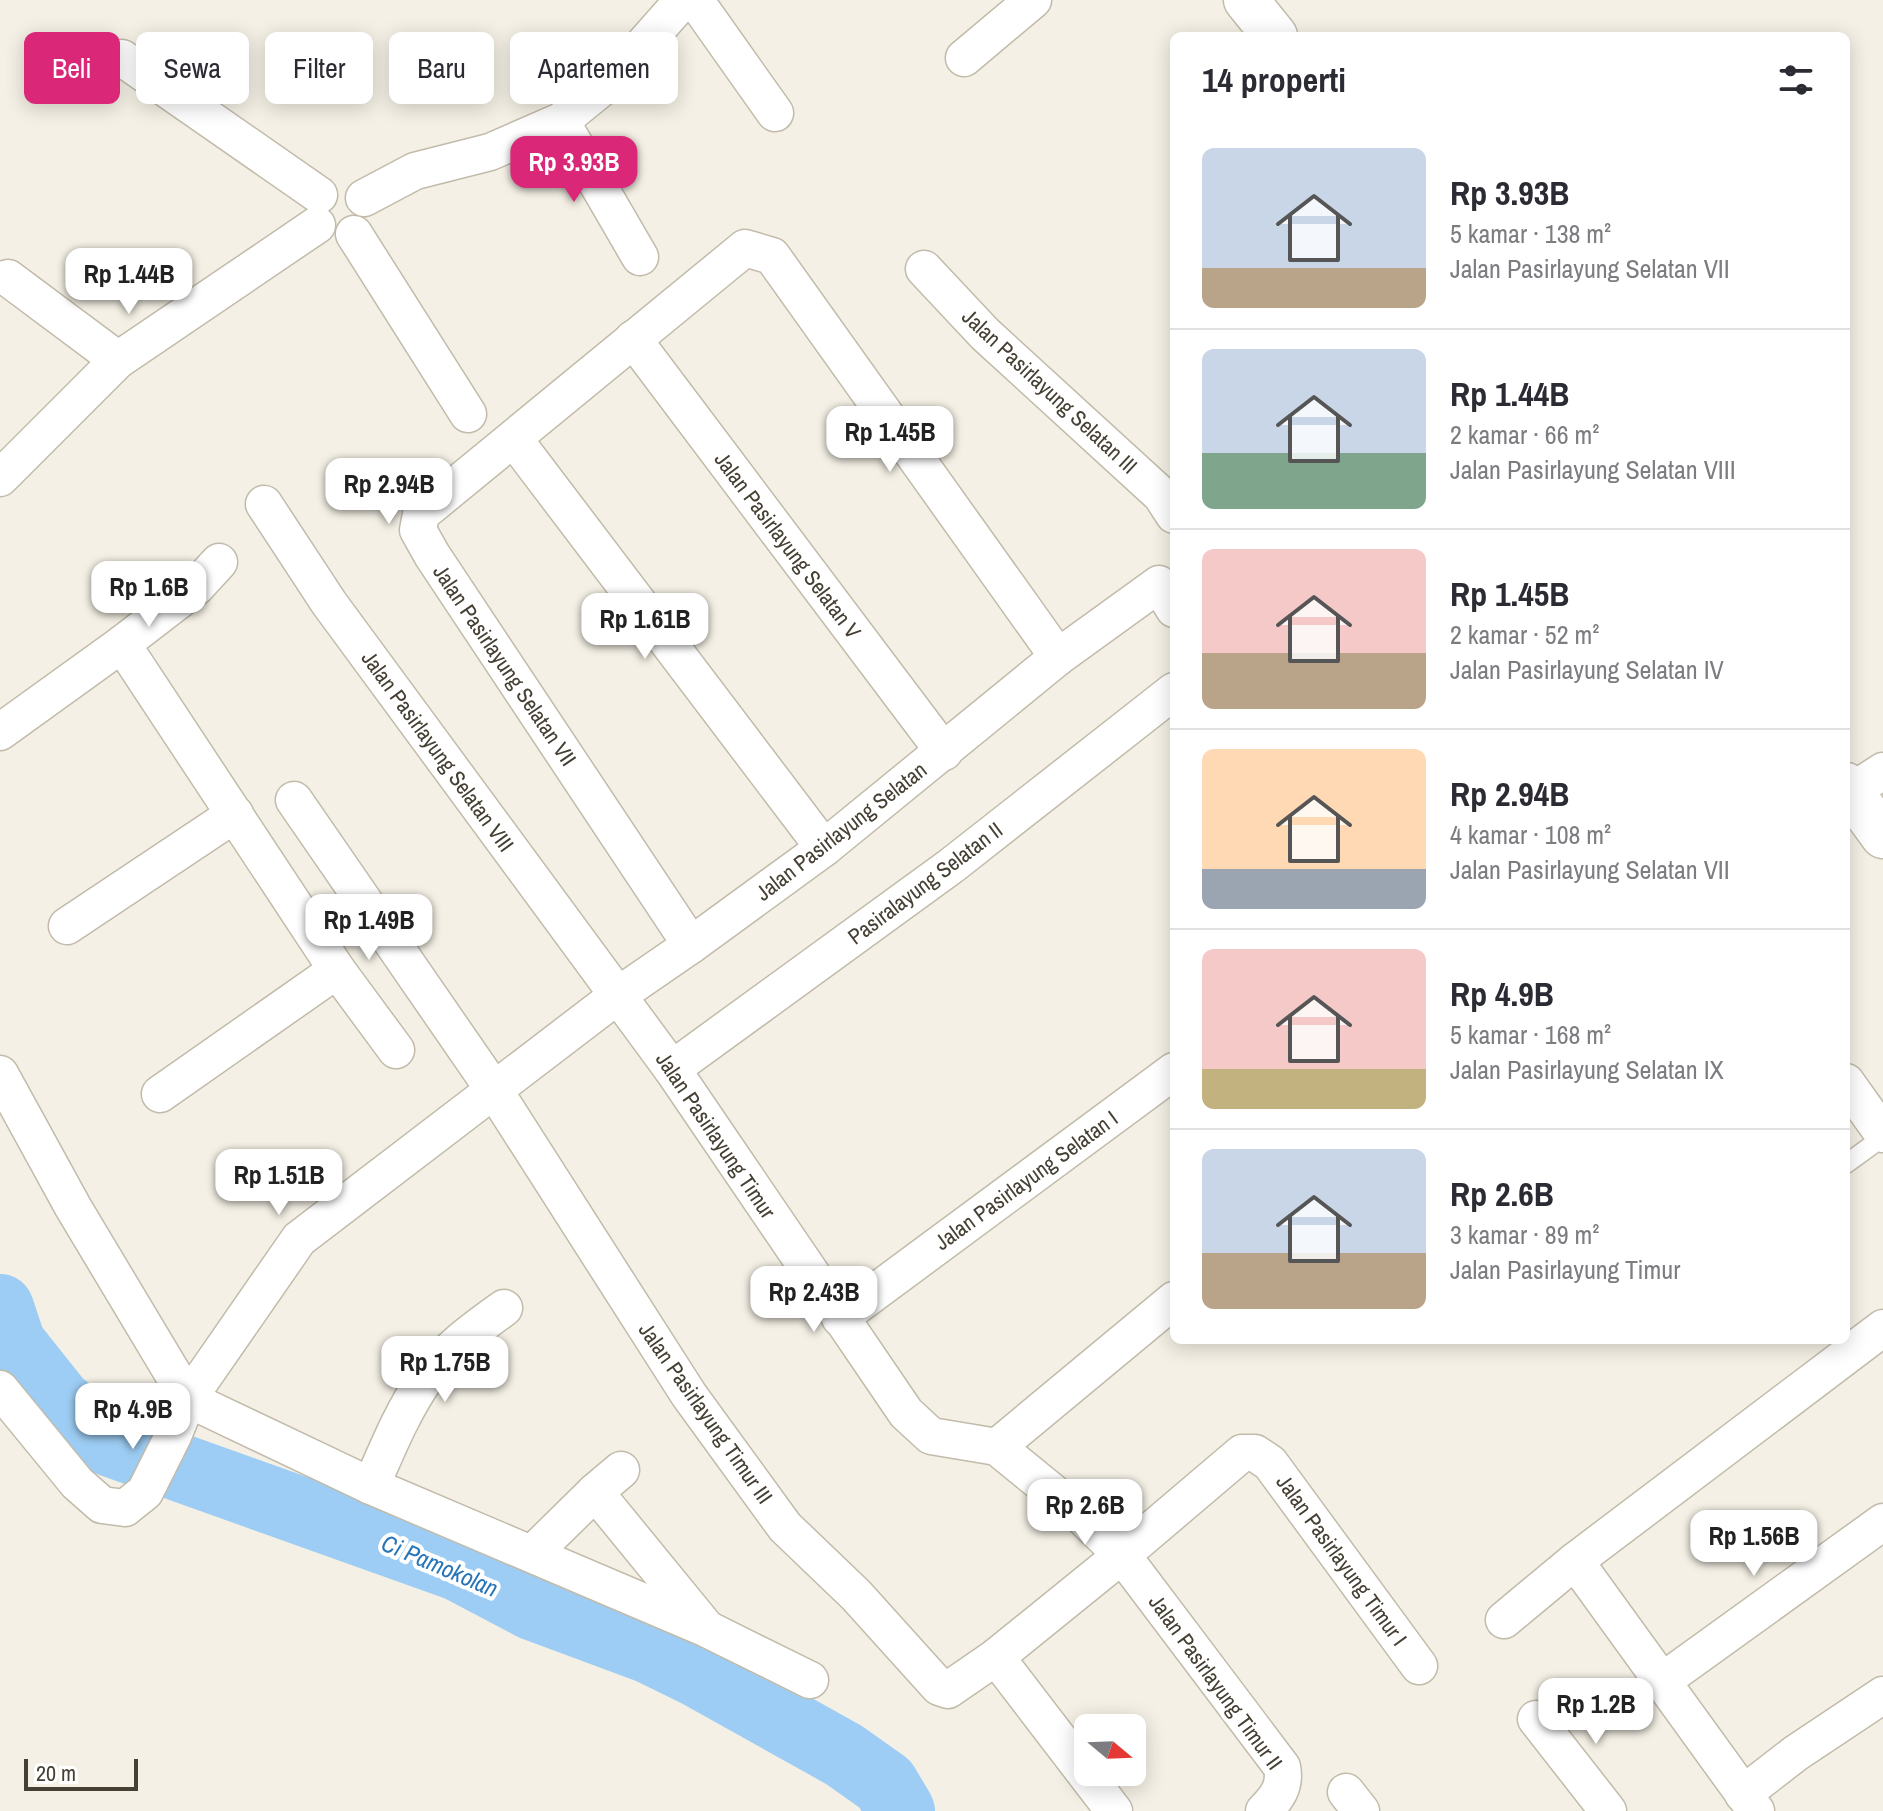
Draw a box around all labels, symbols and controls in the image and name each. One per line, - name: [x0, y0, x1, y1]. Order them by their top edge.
- chip: Beli: [24, 32, 120, 104]
- chip: Sewa: [136, 32, 249, 104]
- chip: Filter: [265, 32, 373, 104]
- chip: Baru: [389, 32, 494, 104]
- chip: Apartemen: [510, 32, 678, 104]
- text: 14 properti: [1202, 57, 1346, 103]
- icon: filters: [1774, 58, 1818, 102]
- pin: Rp 3.93B: [491, 136, 657, 204]
- text: Rp 3.93B: [528, 144, 620, 179]
- text: Rp 3.93B: [1450, 170, 1569, 216]
- icon: home: [1266, 180, 1362, 276]
- text: 5 kamar · 138 m²: [1450, 216, 1611, 251]
- pin: Rp 1.44B: [46, 248, 212, 316]
- text: Jalan Pasirlayung Selatan VII: [1450, 251, 1730, 286]
- text: Rp 1.44B: [83, 256, 175, 291]
- street label: Jalan Pasirlayung Selatan III: [956, 302, 1144, 480]
- text: Rp 1.44B: [1450, 371, 1569, 417]
- icon: home: [1266, 381, 1362, 477]
- pin: Rp 1.45B: [807, 406, 973, 474]
- text: Rp 1.45B: [844, 414, 936, 449]
- text: 2 kamar · 66 m²: [1450, 417, 1599, 452]
- street label: Jalan Pasirlayung Selatan V: [708, 445, 868, 645]
- text: Jalan Pasirlayung Selatan VIII: [1450, 452, 1736, 487]
- pin: Rp 2.94B: [306, 458, 472, 526]
- text: Rp 2.94B: [343, 466, 435, 501]
- street label: Jalan Pasirlayung Selatan VII: [426, 559, 584, 771]
- pin: Rp 1.6B: [75, 561, 223, 629]
- text: Rp 1.6B: [109, 569, 189, 604]
- text: Rp 1.45B: [1450, 571, 1569, 617]
- icon: home: [1266, 581, 1362, 677]
- pin: Rp 1.61B: [562, 593, 728, 661]
- text: Rp 1.61B: [599, 601, 691, 636]
- text: 2 kamar · 52 m²: [1450, 617, 1599, 652]
- street label: Jalan Pasirlayung Selatan VIII: [355, 644, 521, 858]
- text: Jalan Pasirlayung Selatan IV: [1450, 652, 1724, 687]
- street label: Jalan Pasirlayung Selatan: [749, 755, 933, 907]
- text: Rp 2.94B: [1450, 771, 1569, 817]
- icon: home: [1266, 781, 1362, 877]
- street label: Pasiralayung Selatan II: [841, 815, 1009, 951]
- text: 4 kamar · 108 m²: [1450, 817, 1611, 852]
- text: Jalan Pasirlayung Selatan VII: [1450, 852, 1730, 887]
- pin: Rp 1.49B: [286, 894, 452, 962]
- text: Rp 1.49B: [323, 902, 415, 937]
- text: Rp 4.9B: [1450, 971, 1554, 1017]
- icon: home: [1266, 981, 1362, 1077]
- text: 5 kamar · 168 m²: [1450, 1017, 1611, 1052]
- street label: Jalan Pasirlayung Timur: [649, 1046, 783, 1224]
- text: Jalan Pasirlayung Selatan IX: [1450, 1052, 1724, 1087]
- street label: Jalan Pasirlayung Selatan I: [928, 1103, 1124, 1257]
- pin: Rp 1.51B: [196, 1149, 362, 1217]
- text: Rp 1.51B: [233, 1157, 325, 1192]
- text: Rp 2.6B: [1450, 1171, 1554, 1217]
- icon: home: [1266, 1181, 1362, 1277]
- text: 3 kamar · 89 m²: [1450, 1217, 1599, 1252]
- text: Jalan Pasirlayung Timur: [1450, 1252, 1680, 1287]
- pin: Rp 2.43B: [731, 1266, 897, 1334]
- text: Rp 2.43B: [768, 1274, 860, 1309]
- street label: Jalan Pasirlayung Timur III: [632, 1316, 780, 1510]
- pin: Rp 1.75B: [362, 1336, 528, 1404]
- text: Rp 1.75B: [399, 1344, 491, 1379]
- pin: Rp 4.9B: [59, 1383, 207, 1451]
- text: Rp 4.9B: [93, 1391, 173, 1426]
- street label: Jalan Pasirlayung Timur I: [1270, 1468, 1414, 1652]
- pin: Rp 2.6B: [1011, 1479, 1159, 1547]
- text: Rp 2.6B: [1045, 1487, 1125, 1522]
- pin: Rp 1.56B: [1671, 1510, 1837, 1578]
- text: Rp 1.56B: [1708, 1518, 1800, 1553]
- water label: Ci Pamokolan: [377, 1526, 503, 1604]
- street label: Jalan Pasirlayung Timur II: [1142, 1588, 1290, 1776]
- pin: Rp 1.2B: [1522, 1678, 1670, 1746]
- text: Rp 1.2B: [1556, 1686, 1636, 1721]
- north arrow: [1074, 1714, 1146, 1786]
- map controls: [1074, 1714, 1146, 1786]
- scale bar: [24, 1755, 138, 1791]
- text: 20 m: [36, 1758, 76, 1788]

